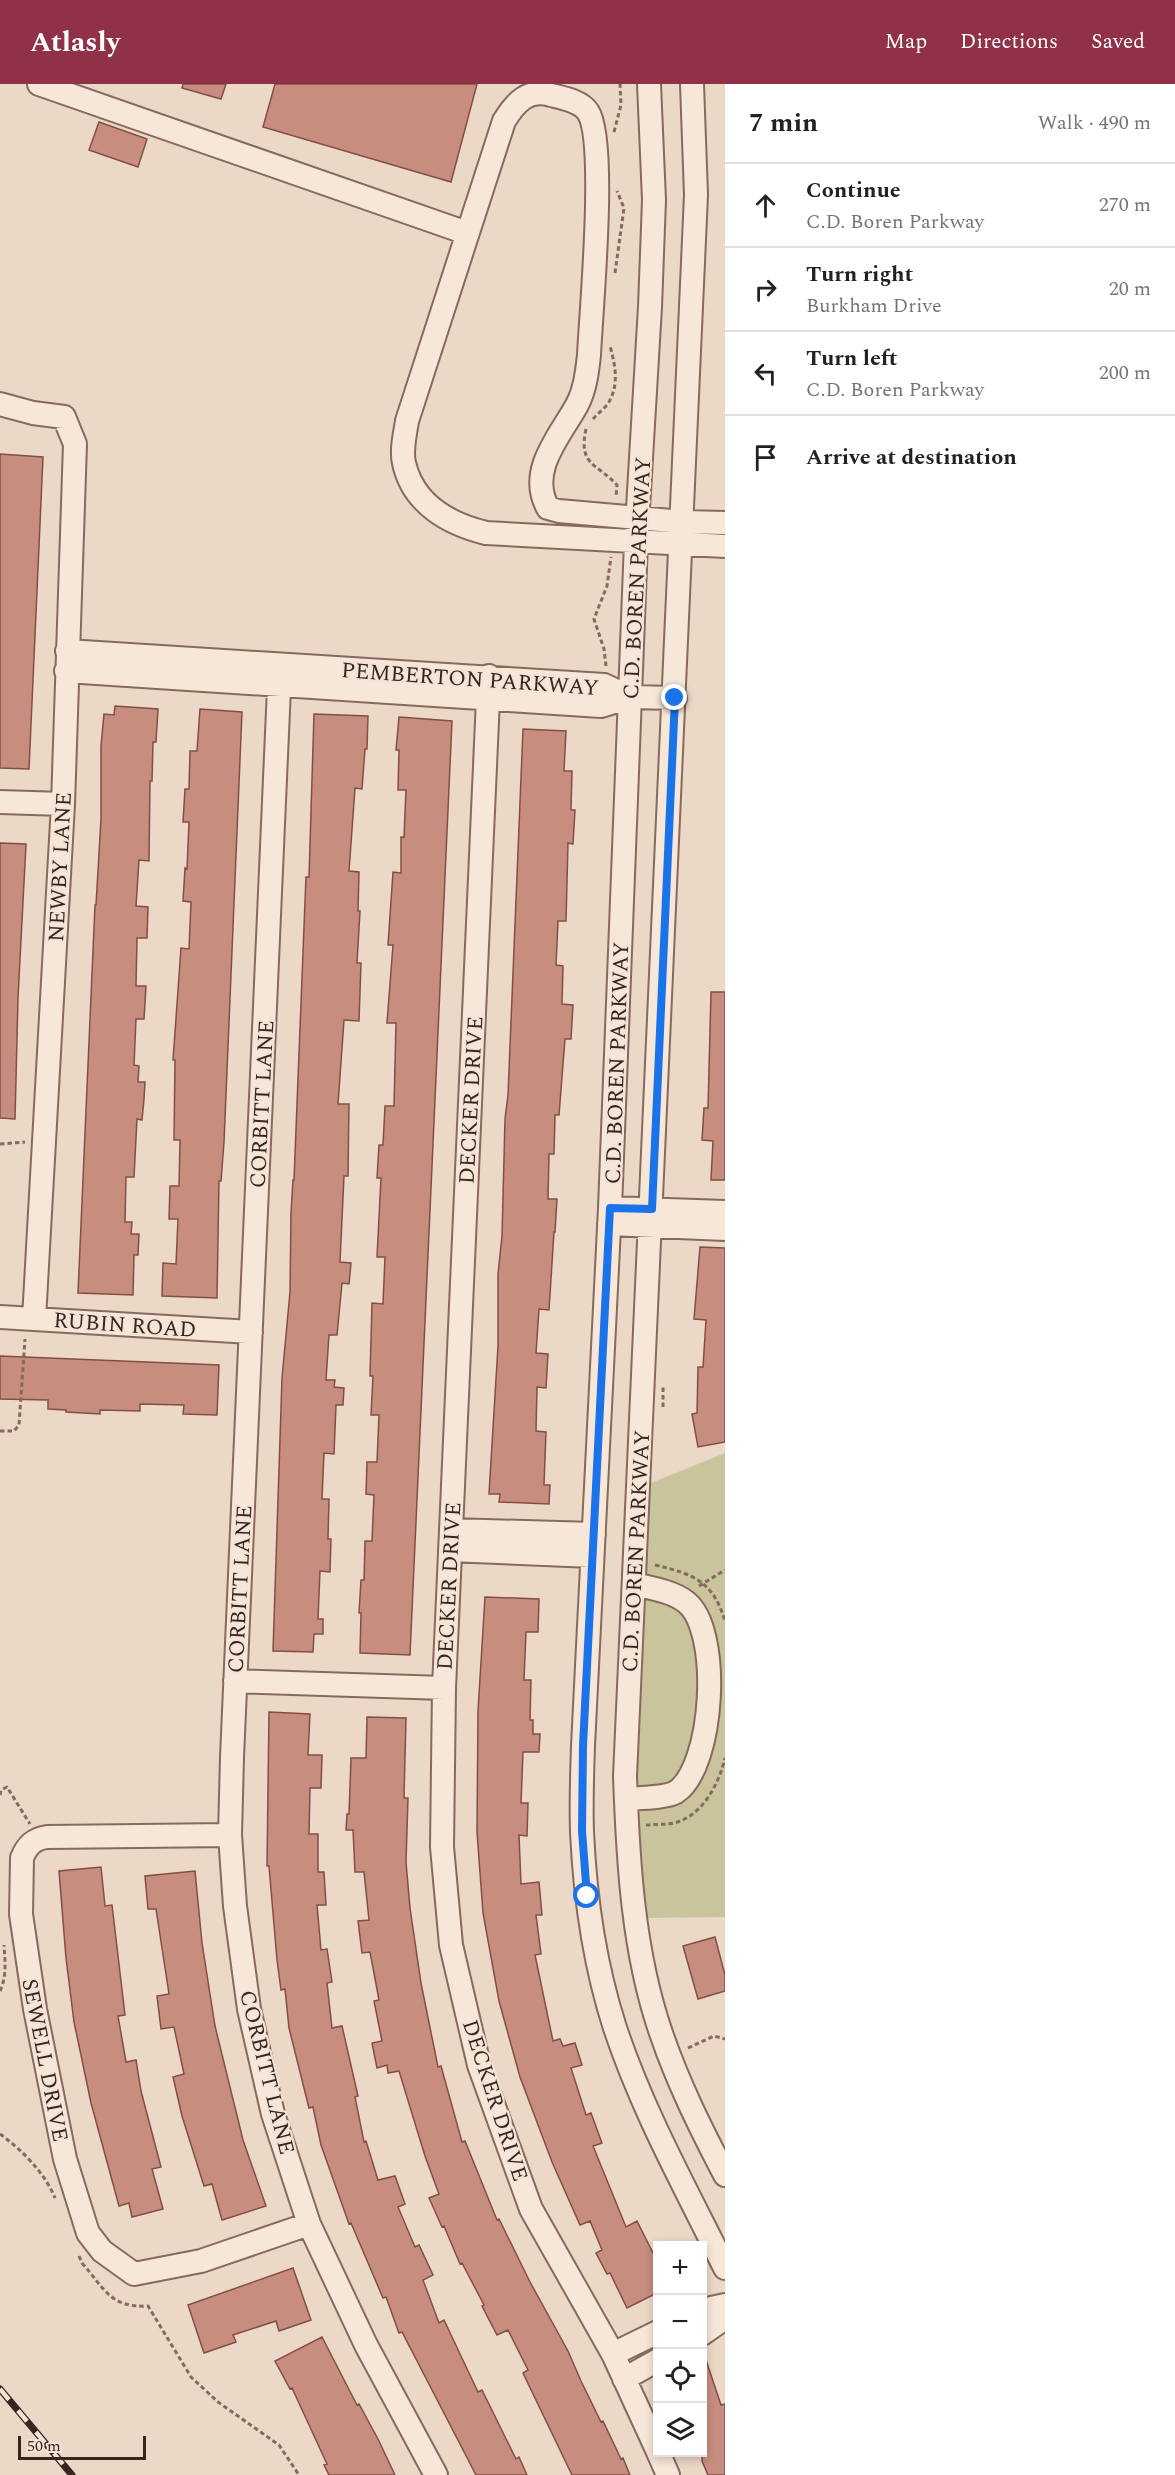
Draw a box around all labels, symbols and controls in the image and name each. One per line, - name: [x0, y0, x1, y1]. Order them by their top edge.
- text: Atlasly: [30, 21, 120, 64]
- text: Map: [885, 26, 927, 58]
- text: Directions: [960, 26, 1058, 58]
- text: Saved: [1091, 26, 1145, 58]
- text: 7 min: [749, 103, 818, 143]
- text: Walk · 490 m: [1038, 108, 1151, 138]
- text: Continue: [806, 174, 901, 207]
- icon: ahead: [749, 189, 782, 222]
- text: 270 m: [1099, 190, 1151, 220]
- text: C.D. Boren Parkway: [806, 207, 984, 237]
- text: Turn right: [806, 258, 913, 291]
- icon: right: [749, 273, 782, 306]
- text: 20 m: [1109, 274, 1151, 304]
- text: Burkham Drive: [806, 291, 942, 321]
- text: Turn left: [806, 342, 898, 375]
- icon: left: [749, 357, 782, 390]
- text: 200 m: [1099, 358, 1151, 388]
- text: C.D. Boren Parkway: [806, 375, 984, 405]
- icon: arrive: [749, 441, 782, 474]
- text: Arrive at destination: [806, 441, 1017, 474]
- street label: C.D. BOREN PARKWAY: [615, 456, 660, 700]
- street label: PEMBERTON PARKWAY: [340, 654, 600, 705]
- route end: [661, 684, 687, 710]
- street label: NEWBY LANE: [40, 791, 81, 943]
- street label: C.D. BOREN PARKWAY: [597, 941, 638, 1185]
- street label: DECKER DRIVE: [451, 1015, 492, 1185]
- street label: CORBITT LANE: [242, 1019, 283, 1189]
- street label: RUBIN ROAD: [52, 1304, 197, 1347]
- street label: C.D. BOREN PARKWAY: [614, 1429, 659, 1673]
- street label: DECKER DRIVE: [429, 1501, 470, 1671]
- street label: CORBITT LANE: [220, 1504, 261, 1674]
- route start: [573, 1882, 599, 1908]
- street label: SEWELL DRIVE: [13, 1976, 77, 2145]
- street label: CORBITT LANE: [230, 1987, 303, 2158]
- street label: DECKER DRIVE: [453, 2015, 536, 2186]
- map controls: [653, 2241, 707, 2457]
- button: +: [653, 2241, 707, 2295]
- button: −: [653, 2295, 707, 2349]
- button: locate: [653, 2349, 707, 2403]
- button: layers: [653, 2403, 707, 2457]
- scale bar: [18, 2433, 146, 2460]
- text: 50 m: [27, 2434, 61, 2458]

